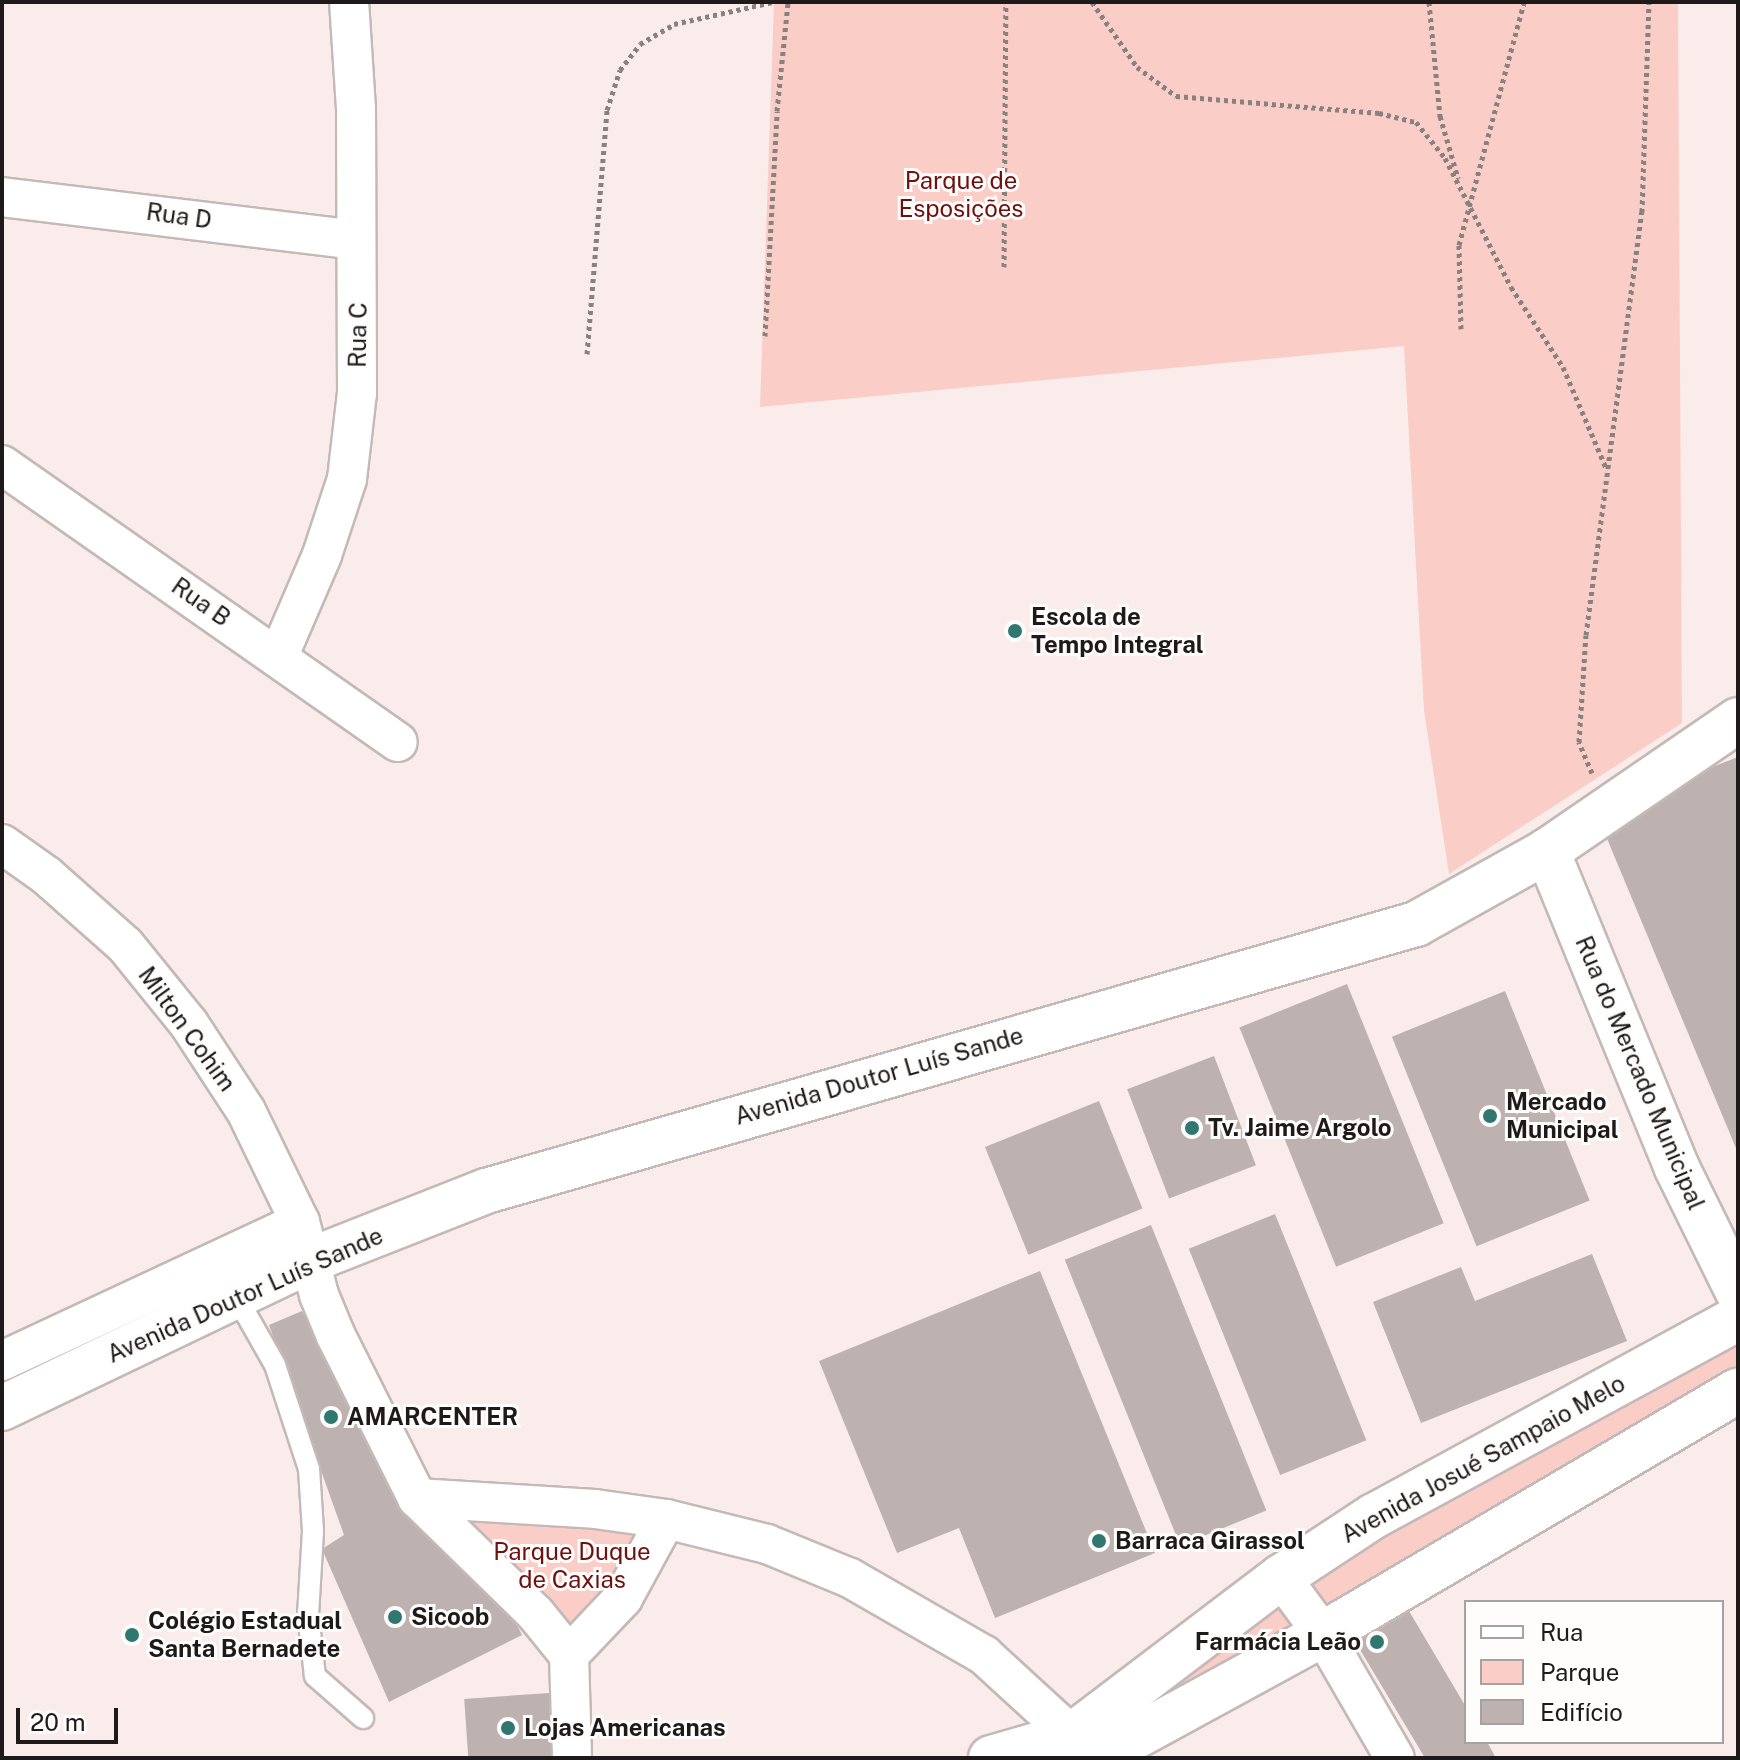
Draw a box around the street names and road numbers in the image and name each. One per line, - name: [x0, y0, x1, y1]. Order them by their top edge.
- street label: Rua D: [144, 197, 214, 235]
- street label: Rua C: [343, 302, 373, 368]
- street label: Rua B: [166, 572, 236, 632]
- street label: Rua do Mercado Municipal: [1569, 931, 1711, 1215]
- street label: Milton Cohim: [132, 961, 242, 1097]
- street label: Avenida Doutor Luís Sande: [731, 1021, 1027, 1131]
- street label: Avenida Doutor Luís Sande: [103, 1221, 387, 1369]
- street label: Avenida Josué Sampaio Melo: [1336, 1369, 1630, 1549]

